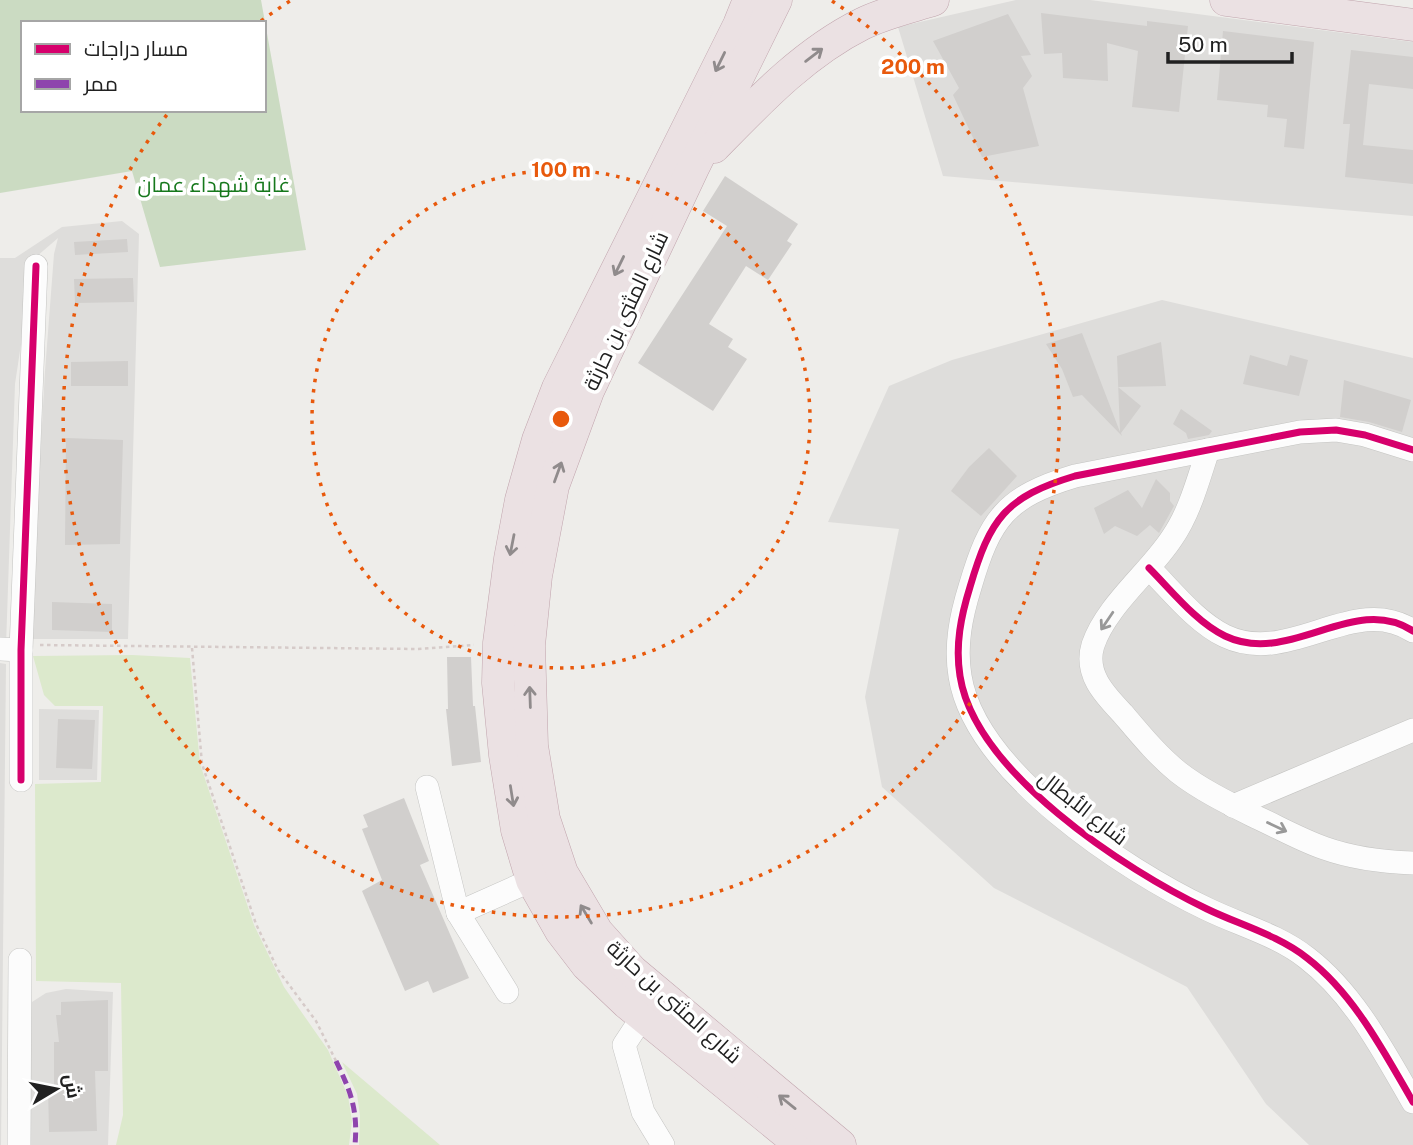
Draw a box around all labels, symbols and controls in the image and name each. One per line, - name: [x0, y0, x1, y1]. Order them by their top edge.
- legend: [21, 21, 266, 112]
- scale bar: [1168, 21, 1292, 65]
- text: 50 m: [1178, 32, 1228, 57]
- text: مسار دراجات: [84, 36, 188, 61]
- one-way arrow: [805, 47, 823, 62]
- one-way arrow: [713, 51, 727, 72]
- text: 200 m: [881, 54, 945, 79]
- text: ممر: [83, 71, 118, 96]
- text: 100 m: [531, 157, 591, 182]
- park label: غابة شهداء عمان: [138, 172, 290, 198]
- street label: شارع المثنى بن حارثة: [578, 227, 675, 395]
- one-way arrow: [612, 255, 626, 276]
- centre of rings: [549, 407, 573, 431]
- one-way arrow: [553, 462, 565, 484]
- one-way arrow: [505, 533, 518, 556]
- one-way arrow: [1100, 611, 1114, 630]
- one-way arrow: [524, 686, 537, 709]
- street label: شارع الأبطال: [1032, 765, 1133, 852]
- one-way arrow: [506, 784, 519, 807]
- one-way arrow: [1266, 820, 1287, 834]
- one-way arrow: [579, 904, 593, 924]
- street label: شارع المثنى بن حارثة: [601, 935, 747, 1070]
- north arrow: [21, 1054, 91, 1124]
- text: ش: [59, 1072, 86, 1100]
- one-way arrow: [779, 1094, 797, 1109]

